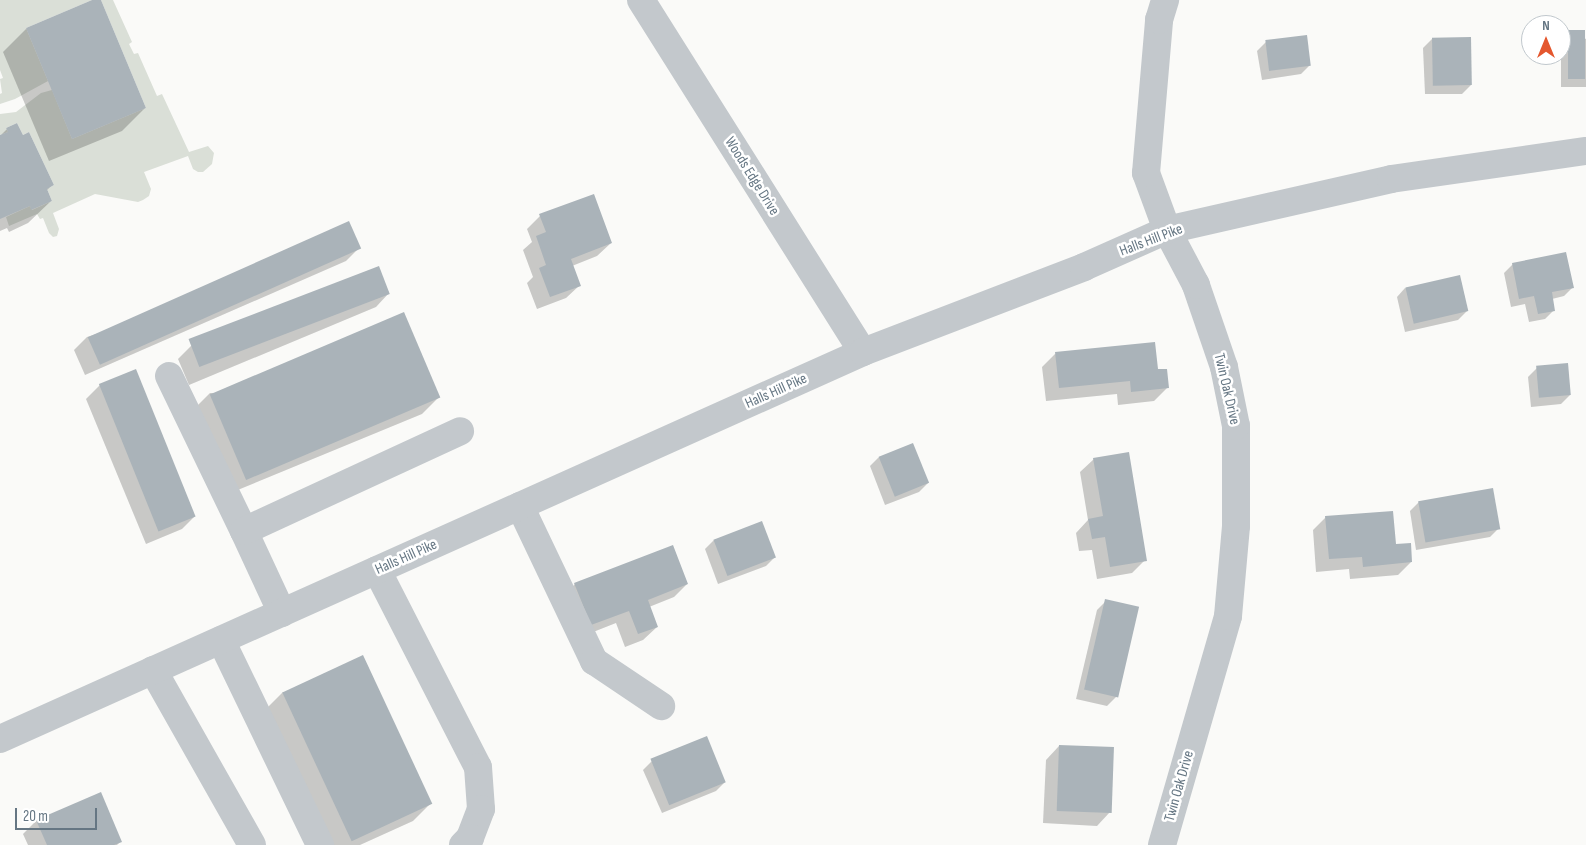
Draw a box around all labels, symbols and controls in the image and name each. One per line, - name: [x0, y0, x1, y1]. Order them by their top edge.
- north arrow: [1521, 15, 1571, 65]
- text: N: [1542, 17, 1550, 34]
- street label: Woods Edge Drive: [721, 134, 783, 218]
- street label: Halls Hill Pike: [1117, 220, 1185, 260]
- street label: Twin Oak Drive: [1210, 352, 1244, 426]
- street label: Halls Hill Pike: [742, 369, 810, 413]
- street label: Halls Hill Pike: [372, 535, 440, 579]
- street label: Twin Oak Drive: [1160, 749, 1198, 823]
- scale bar: [18, 798, 100, 830]
- text: 20 m: [23, 807, 48, 826]

